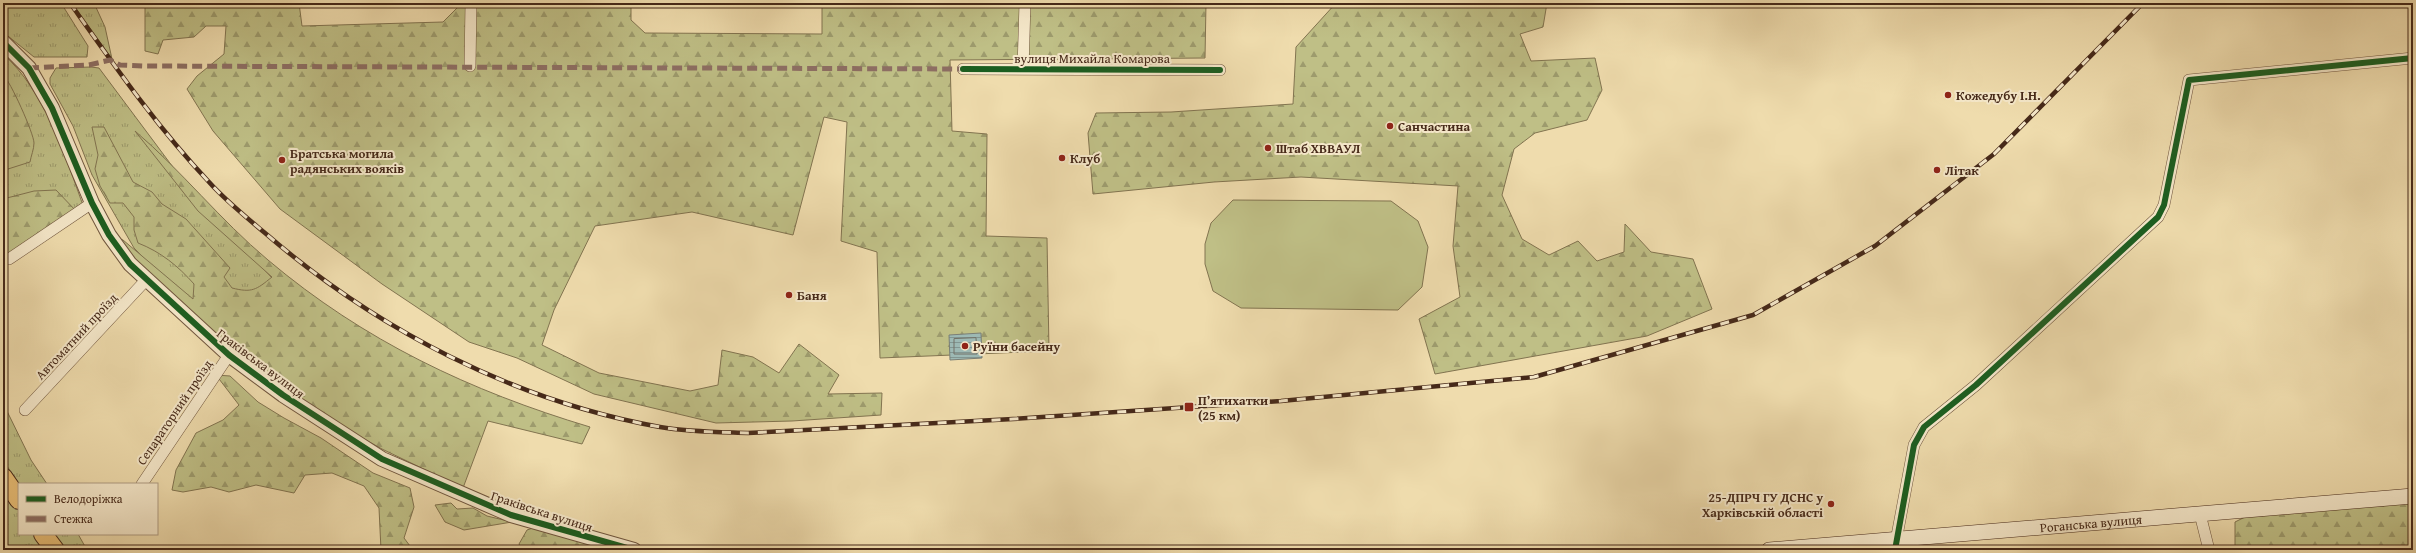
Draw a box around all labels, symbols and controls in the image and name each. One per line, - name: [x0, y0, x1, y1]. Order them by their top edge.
- street label: вулиця Михайла Комарова: [1014, 49, 1171, 68]
- place label: Кожедубу І.Н.: [1956, 86, 2041, 105]
- marker: Кожедубу І.Н.: [1943, 90, 1953, 100]
- place label: Санчастина: [1398, 117, 1470, 136]
- marker: Санчастина: [1385, 121, 1395, 131]
- place label: Штаб ХВВАУЛ: [1276, 139, 1361, 158]
- marker: Штаб ХВВАУЛ: [1263, 143, 1273, 153]
- place label: Братська могила радянських вояків: [290, 144, 404, 178]
- place label: Клуб: [1070, 149, 1100, 168]
- marker: Клуб: [1057, 153, 1067, 163]
- marker: Братська могила радянських вояків: [277, 155, 287, 165]
- place label: Літак: [1945, 161, 1979, 180]
- marker: Літак: [1932, 165, 1942, 175]
- place label: Баня: [797, 286, 827, 305]
- street label: Автоматний проїзд: [31, 289, 122, 384]
- marker: Баня: [784, 290, 794, 300]
- street label: Граківська вулиця: [213, 324, 309, 403]
- place label: Руїни басейну: [973, 337, 1060, 356]
- marker: Руїни басейну: [960, 341, 970, 351]
- street label: Сепараторний проїзд: [132, 356, 217, 469]
- place label: Пʼятихатки (25 км): [1198, 391, 1268, 425]
- marker: Пʼятихатки (25 км): [1183, 401, 1195, 413]
- legend: [18, 483, 158, 535]
- street label: Граківська вулиця: [489, 486, 596, 537]
- place label: 25-ДПРЧ ГУ ДСНС у Харківській області: [1702, 488, 1823, 522]
- text: Велодоріжка: [54, 490, 123, 507]
- marker: 25-ДПРЧ ГУ ДСНС у Харківській області: [1826, 499, 1836, 509]
- text: Стежка: [54, 510, 93, 527]
- street label: Роганська вулиця: [2039, 510, 2143, 537]

